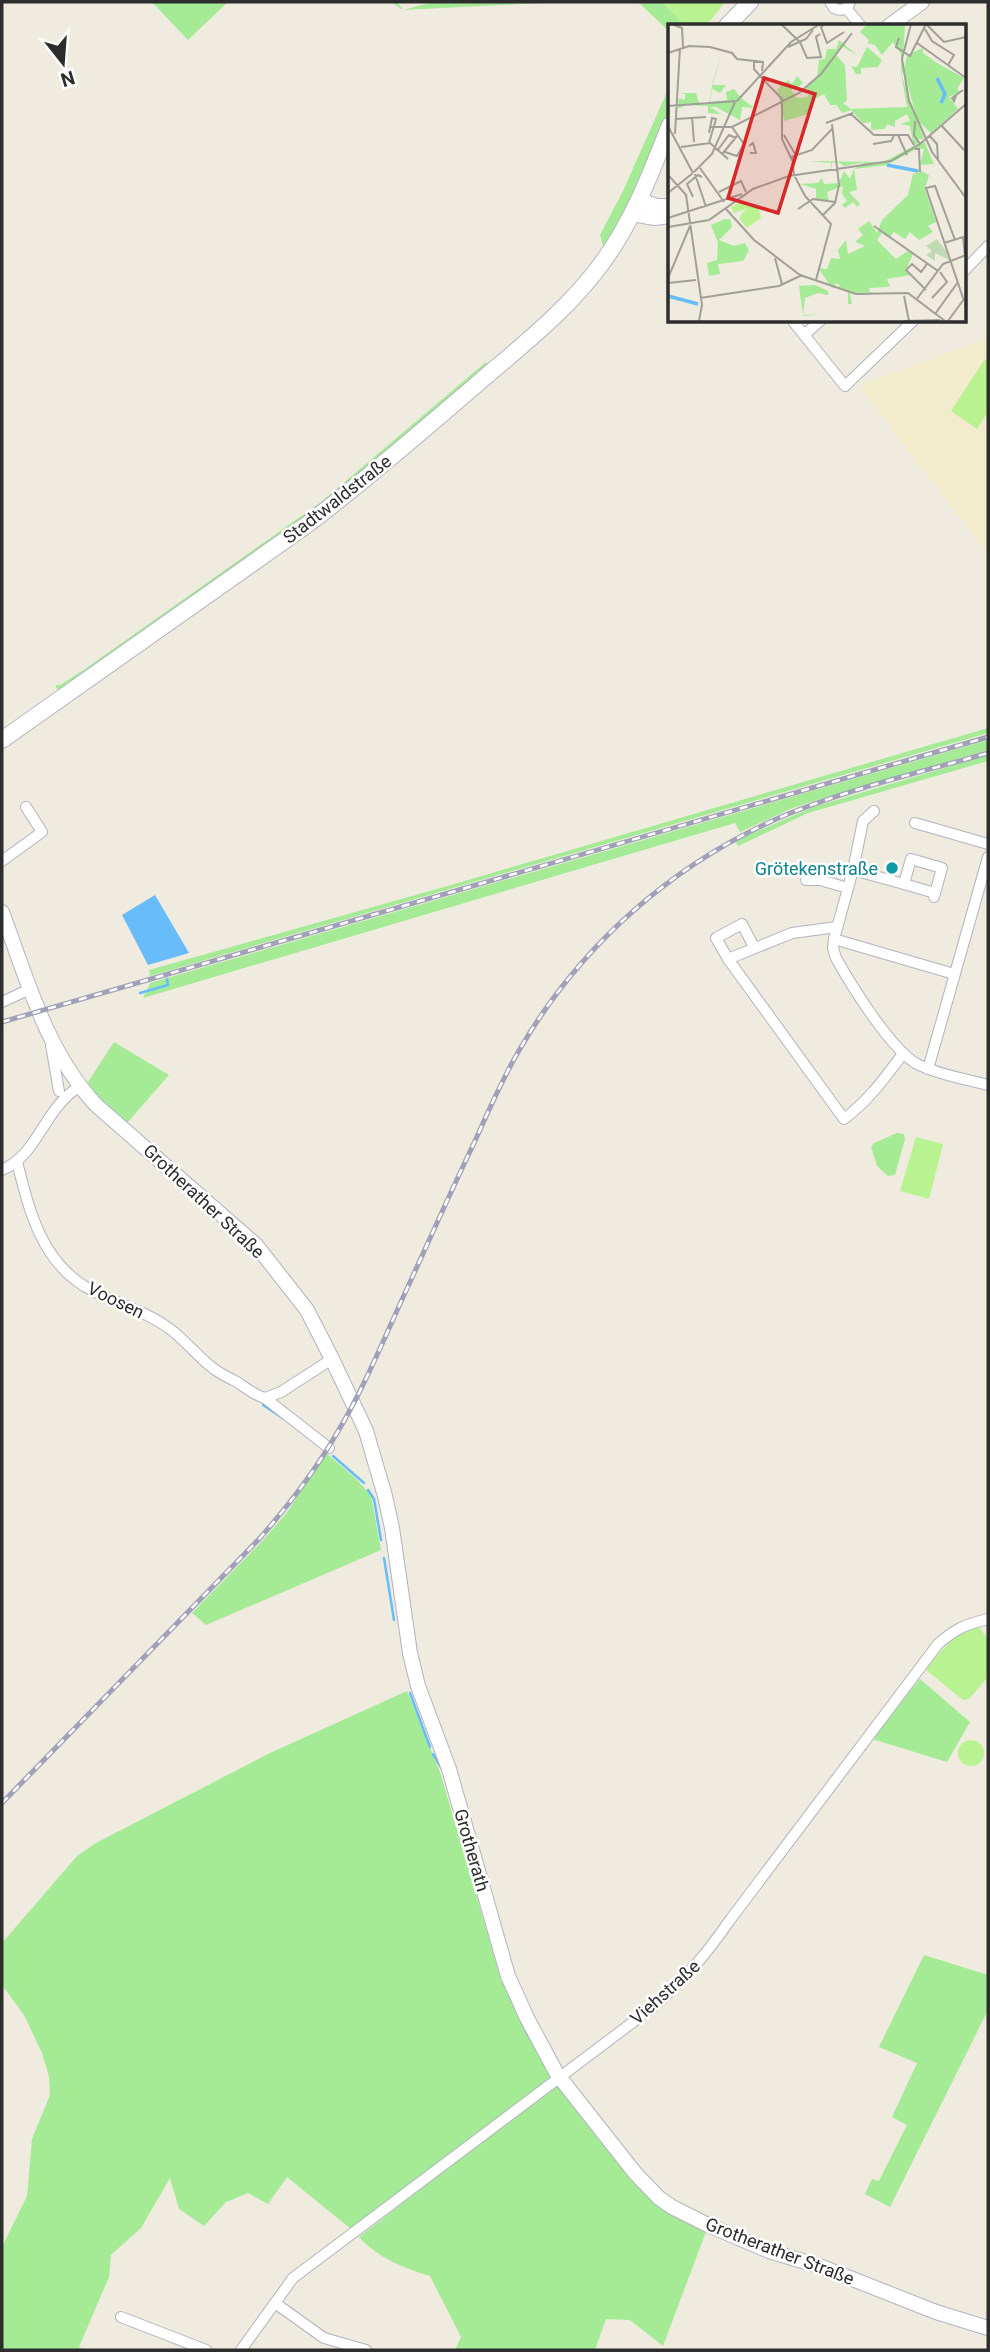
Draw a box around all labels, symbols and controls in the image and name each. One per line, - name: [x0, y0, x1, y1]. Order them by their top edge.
- inset map: [668, 24, 965, 322]
- north arrow: [28, 28, 98, 98]
- text: N: [58, 66, 78, 92]
- street label: Stadtwaldstraße: [279, 450, 395, 548]
- place label: Grötekenstraße: [755, 858, 878, 879]
- marker: Grötekenstraße: [884, 860, 900, 876]
- street label: Grotherather Straße: [139, 1140, 269, 1262]
- street label: Voosen: [84, 1277, 148, 1323]
- street label: Grotherath: [450, 1806, 494, 1894]
- street label: Viehstraße: [626, 1955, 704, 2029]
- street label: Grotherather Straße: [703, 2213, 857, 2289]

